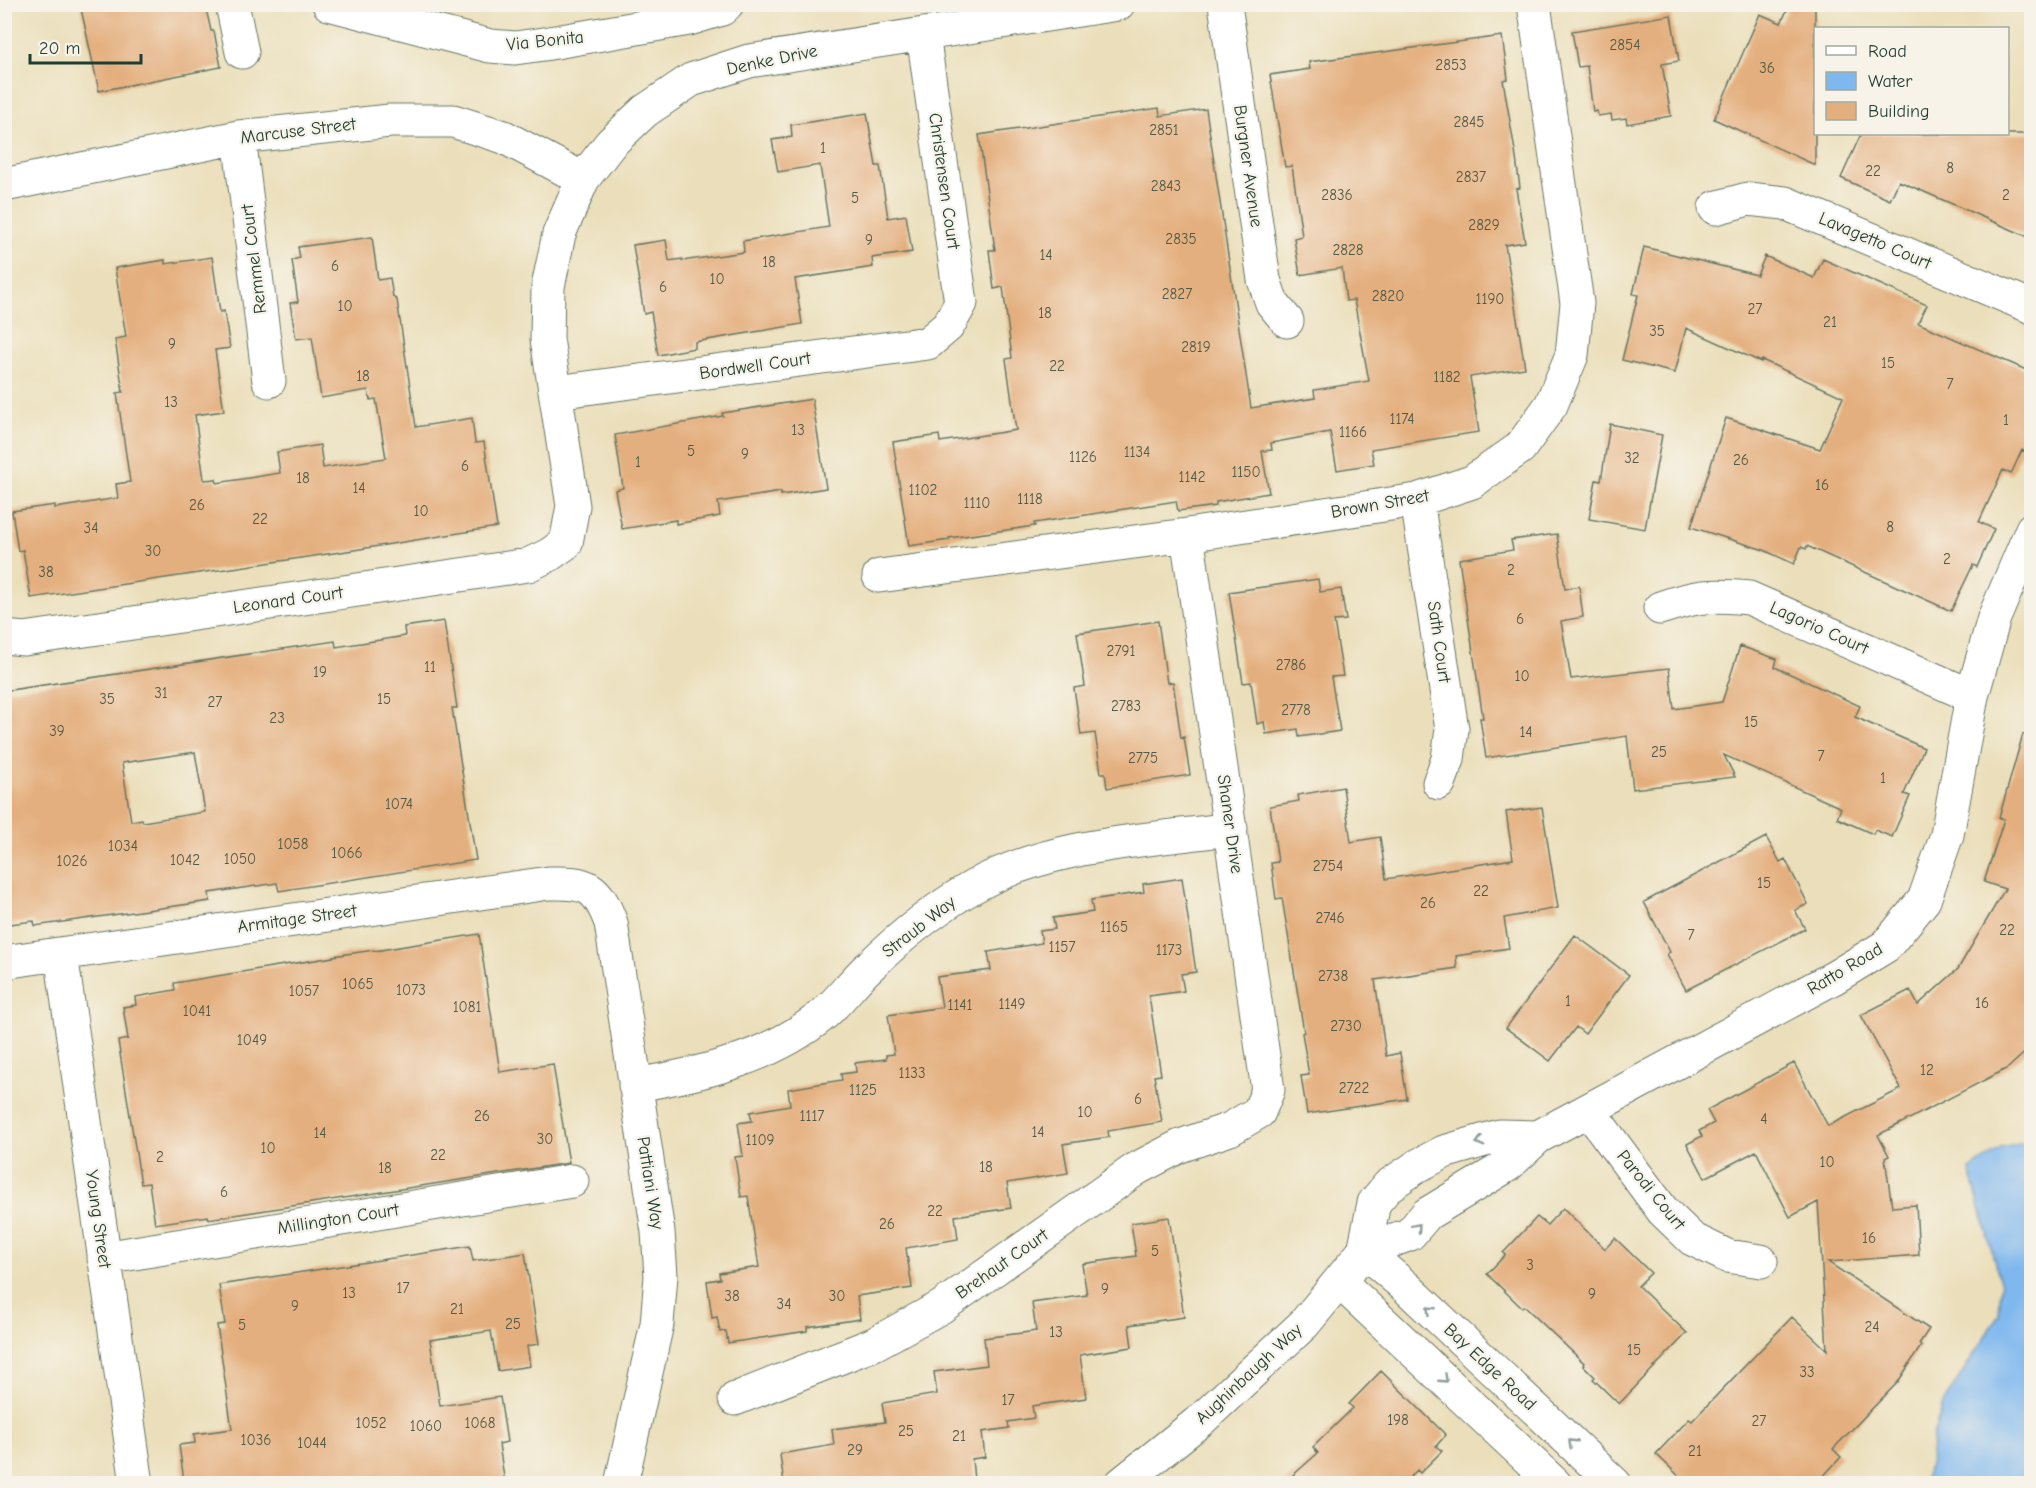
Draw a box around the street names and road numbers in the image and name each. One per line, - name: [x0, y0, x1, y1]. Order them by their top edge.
- street label: Via Bonita: [505, 26, 585, 56]
- street label: Denke Drive: [725, 40, 819, 80]
- street label: Burgner Avenue: [1229, 103, 1267, 229]
- street label: Christensen Court: [924, 111, 964, 251]
- street label: Marcuse Street: [239, 113, 358, 149]
- street label: Remmel Court: [237, 202, 271, 315]
- street label: Lavagetto Court: [1815, 208, 1935, 275]
- street label: Bordwell Court: [698, 348, 813, 384]
- street label: Brown Street: [1329, 485, 1431, 523]
- street label: Leonard Court: [232, 582, 345, 618]
- street label: Lagorio Court: [1766, 597, 1872, 659]
- street label: Sath Court: [1423, 600, 1455, 685]
- street label: Shaner Drive: [1213, 773, 1247, 875]
- street label: Straub Way: [878, 891, 961, 962]
- street label: Armitage Street: [236, 900, 359, 938]
- street label: Ratto Road: [1804, 938, 1886, 1000]
- street label: Pattiani Way: [632, 1135, 668, 1232]
- street label: Parodi Court: [1612, 1146, 1690, 1235]
- street label: Young Street: [81, 1169, 115, 1270]
- street label: Millington Court: [276, 1199, 401, 1239]
- street label: Brehaut Court: [952, 1224, 1053, 1304]
- street label: Aughinbaugh Way: [1191, 1319, 1307, 1429]
- street label: Bay Edge Road: [1440, 1319, 1540, 1415]

